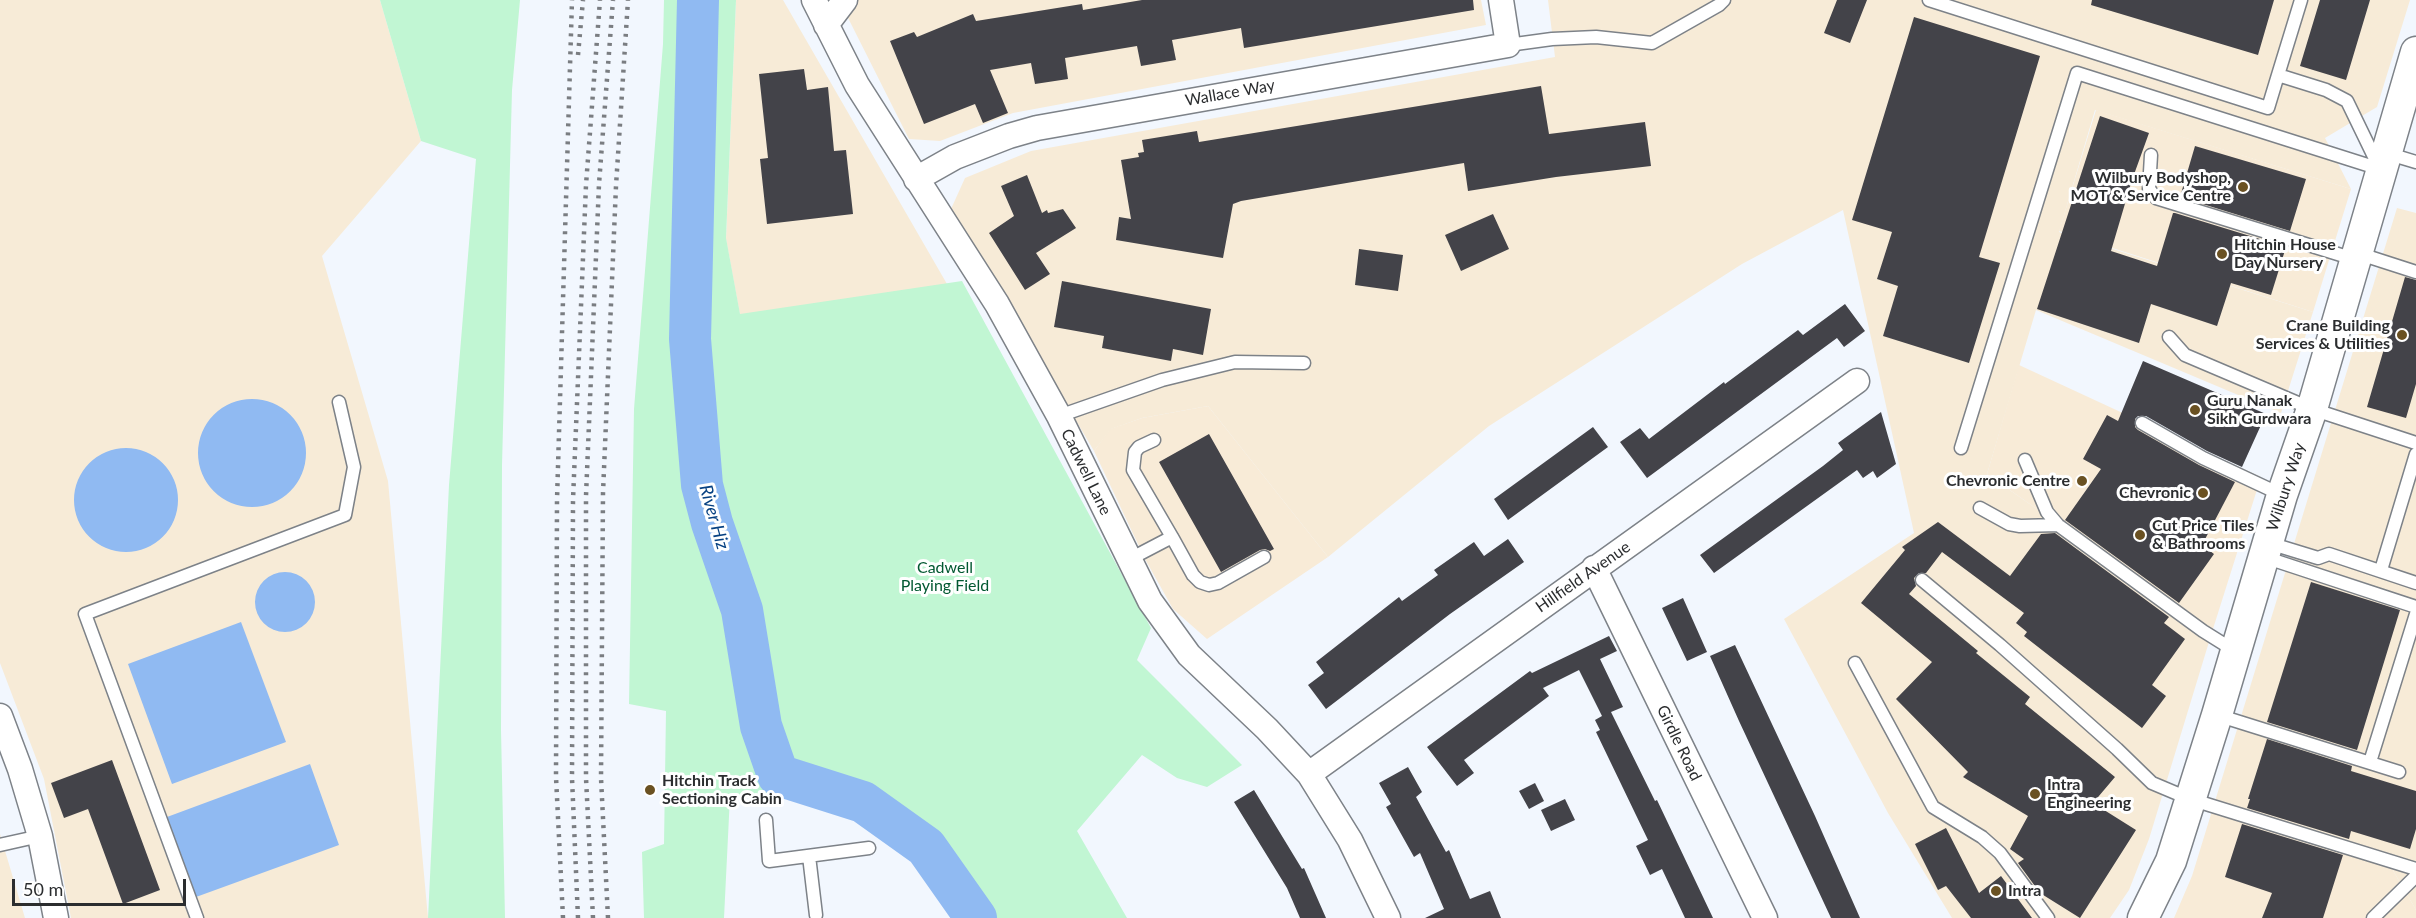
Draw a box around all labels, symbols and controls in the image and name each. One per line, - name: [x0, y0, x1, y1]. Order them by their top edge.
- street label: Wallace Way: [1184, 76, 1276, 110]
- place label: Wilbury Bodyshop, MOT & Service Centre: [2071, 168, 2231, 206]
- marker: Wilbury Bodyshop, MOT & Service Centre: [2236, 180, 2250, 194]
- place label: Hitchin House Day Nursery: [2234, 235, 2336, 273]
- marker: Hitchin House Day Nursery: [2215, 247, 2229, 261]
- place label: Crane Building Services & Utilities: [2256, 316, 2390, 354]
- marker: Crane Building Services & Utilities: [2395, 328, 2409, 342]
- place label: Guru Nanak Sikh Gurdwara: [2207, 391, 2311, 429]
- marker: Guru Nanak Sikh Gurdwara: [2188, 403, 2202, 417]
- street label: Cadwell Lane: [1057, 426, 1115, 518]
- street label: Wilbury Way: [2263, 440, 2309, 534]
- place label: Chevronic Centre: [1946, 471, 2070, 491]
- marker: Chevronic Centre: [2075, 474, 2089, 488]
- water label: River Hiz: [694, 482, 734, 552]
- place label: Chevronic: [2119, 483, 2191, 503]
- marker: Chevronic: [2196, 486, 2210, 500]
- place label: Cut Price Tiles & Bathrooms: [2152, 516, 2254, 554]
- marker: Cut Price Tiles & Bathrooms: [2133, 528, 2147, 542]
- street label: Hillfield Avenue: [1532, 537, 1634, 617]
- park label: Cadwell Playing Field: [901, 558, 989, 596]
- street label: Girdle Road: [1652, 702, 1706, 784]
- place label: Hitchin Track Sectioning Cabin: [662, 771, 782, 809]
- place label: Intra Engineering: [2047, 775, 2131, 813]
- marker: Hitchin Track Sectioning Cabin: [643, 783, 657, 797]
- marker: Intra Engineering: [2028, 787, 2042, 801]
- scale bar: [15, 867, 189, 905]
- text: 50 m: [23, 878, 63, 900]
- place label: Intra: [2008, 881, 2041, 901]
- marker: Intra: [1989, 884, 2003, 898]

